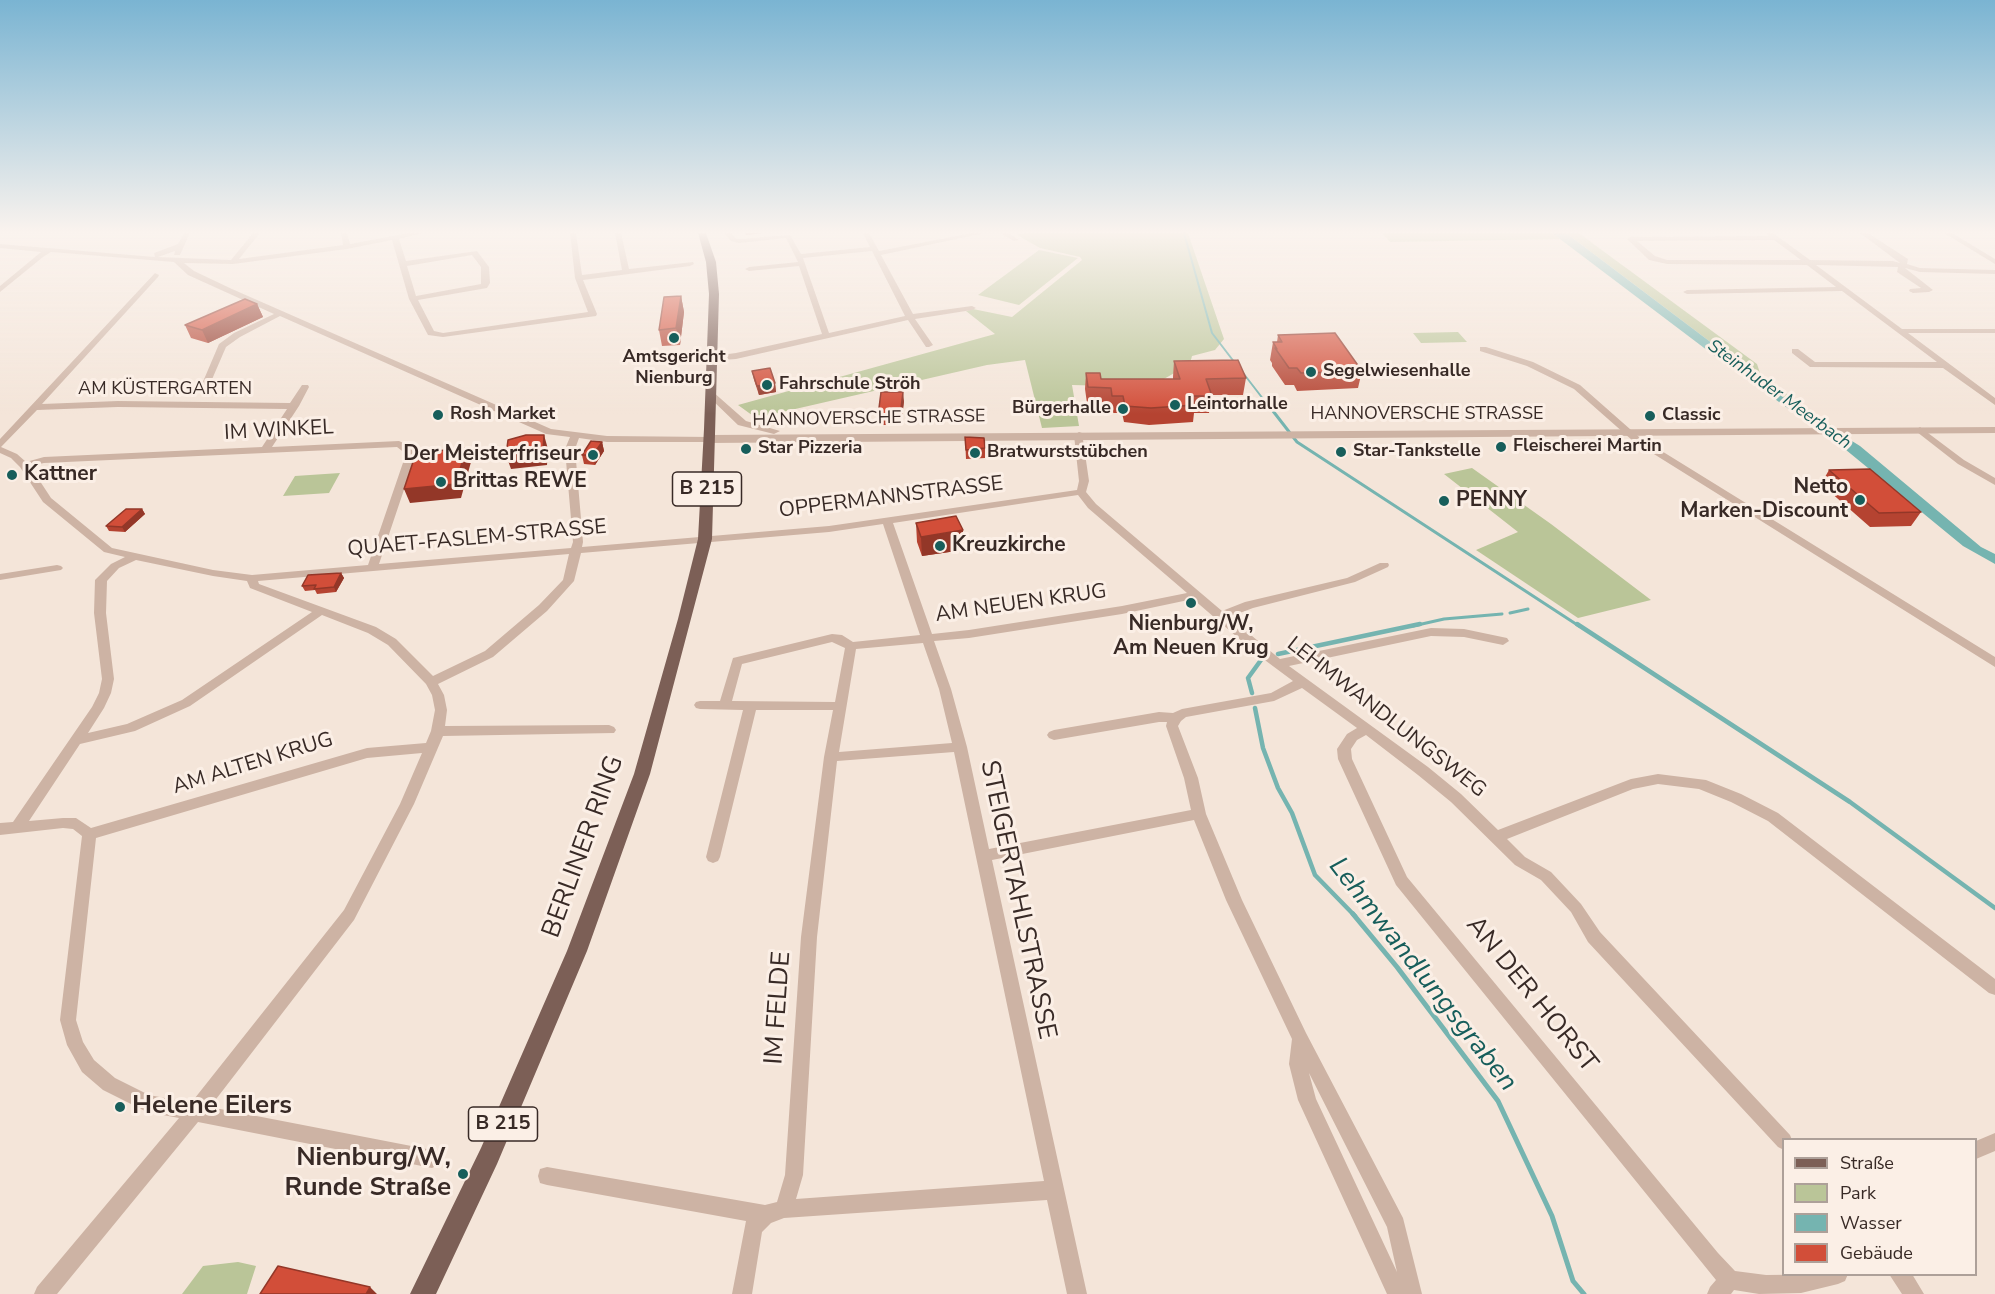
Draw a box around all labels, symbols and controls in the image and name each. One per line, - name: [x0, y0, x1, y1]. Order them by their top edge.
- marker: Amtsgericht Nienburg: [667, 331, 681, 345]
- water label: Steinhuder Meerbach: [1703, 336, 1855, 454]
- place label: Amtsgericht Nienburg: [622, 347, 726, 389]
- place label: Segelwiesenhalle: [1323, 361, 1471, 383]
- marker: Segelwiesenhalle: [1304, 365, 1318, 379]
- place label: Fahrschule Ströh: [779, 374, 921, 396]
- marker: Fahrschule Ströh: [760, 378, 774, 392]
- street label: AM KÜSTERGARTEN: [78, 379, 252, 401]
- place label: Leintorhalle: [1187, 394, 1288, 416]
- place label: Bürgerhalle: [1012, 398, 1111, 420]
- marker: Leintorhalle: [1168, 398, 1182, 412]
- marker: Bürgerhalle: [1116, 402, 1130, 416]
- place label: Rosh Market: [450, 404, 555, 426]
- street label: HANNOVERSCHE STRASSE: [1310, 404, 1544, 426]
- place label: Classic: [1662, 405, 1720, 427]
- street label: HANNOVERSCHE STRASSE: [752, 406, 986, 432]
- marker: Rosh Market: [431, 408, 445, 422]
- marker: Classic: [1643, 409, 1657, 423]
- street label: IM WINKEL: [224, 416, 334, 446]
- place label: Fleischerei Martin: [1513, 436, 1662, 458]
- place label: Star Pizzeria: [758, 438, 862, 460]
- marker: Fleischerei Martin: [1494, 440, 1508, 454]
- place label: Star-Tankstelle: [1353, 441, 1481, 463]
- place label: Der Meisterfriseur: [403, 442, 581, 468]
- marker: Star Pizzeria: [739, 442, 753, 456]
- place label: Bratwurststübchen: [987, 442, 1148, 464]
- marker: Star-Tankstelle: [1334, 445, 1348, 459]
- marker: Bratwurststübchen: [968, 446, 982, 460]
- marker: Der Meisterfriseur: [586, 448, 600, 462]
- place label: Kattner: [24, 462, 97, 488]
- marker: Kattner: [5, 468, 19, 482]
- place label: Brittas REWE: [453, 469, 587, 495]
- road number: B 215: [672, 472, 742, 506]
- street label: OPPERMANNSTRASSE: [777, 472, 1005, 524]
- marker: Brittas REWE: [434, 475, 448, 489]
- place label: Netto Marken-Discount: [1680, 475, 1848, 525]
- place label: PENNY: [1456, 488, 1527, 514]
- marker: Netto Marken-Discount: [1853, 493, 1867, 507]
- marker: PENNY: [1437, 494, 1451, 508]
- street label: QUAET-FASLEM-STRASSE: [346, 515, 608, 563]
- place label: Kreuzkirche: [952, 533, 1066, 559]
- marker: Kreuzkirche: [933, 539, 947, 553]
- street label: AM NEUEN KRUG: [934, 580, 1108, 628]
- marker: Nienburg/W, Am Neuen Krug: [1184, 596, 1198, 610]
- place label: Nienburg/W, Am Neuen Krug: [1113, 612, 1269, 662]
- street label: LEHMWANDLUNGSWEG: [1281, 632, 1491, 804]
- street label: AM ALTEN KRUG: [170, 728, 336, 800]
- street label: BERLINER RING: [537, 752, 631, 942]
- street label: STEIGERTAHLSTRASSE: [972, 758, 1062, 1042]
- water label: Lehmwandlungsgraben: [1321, 852, 1523, 1098]
- street label: AN DER HORST: [1459, 911, 1603, 1079]
- street label: IM FELDE: [759, 950, 799, 1066]
- place label: Helene Eilers: [132, 1091, 292, 1123]
- marker: Helene Eilers: [113, 1100, 127, 1114]
- road number: B 215: [468, 1107, 538, 1141]
- legend: [1782, 1138, 1977, 1276]
- place label: Nienburg/W, Runde Straße: [285, 1143, 451, 1204]
- text: Straße: [1840, 1151, 1894, 1175]
- marker: Nienburg/W, Runde Straße: [456, 1167, 470, 1181]
- text: Park: [1840, 1181, 1876, 1205]
- text: Wasser: [1840, 1211, 1902, 1235]
- text: Gebäude: [1840, 1241, 1913, 1265]

